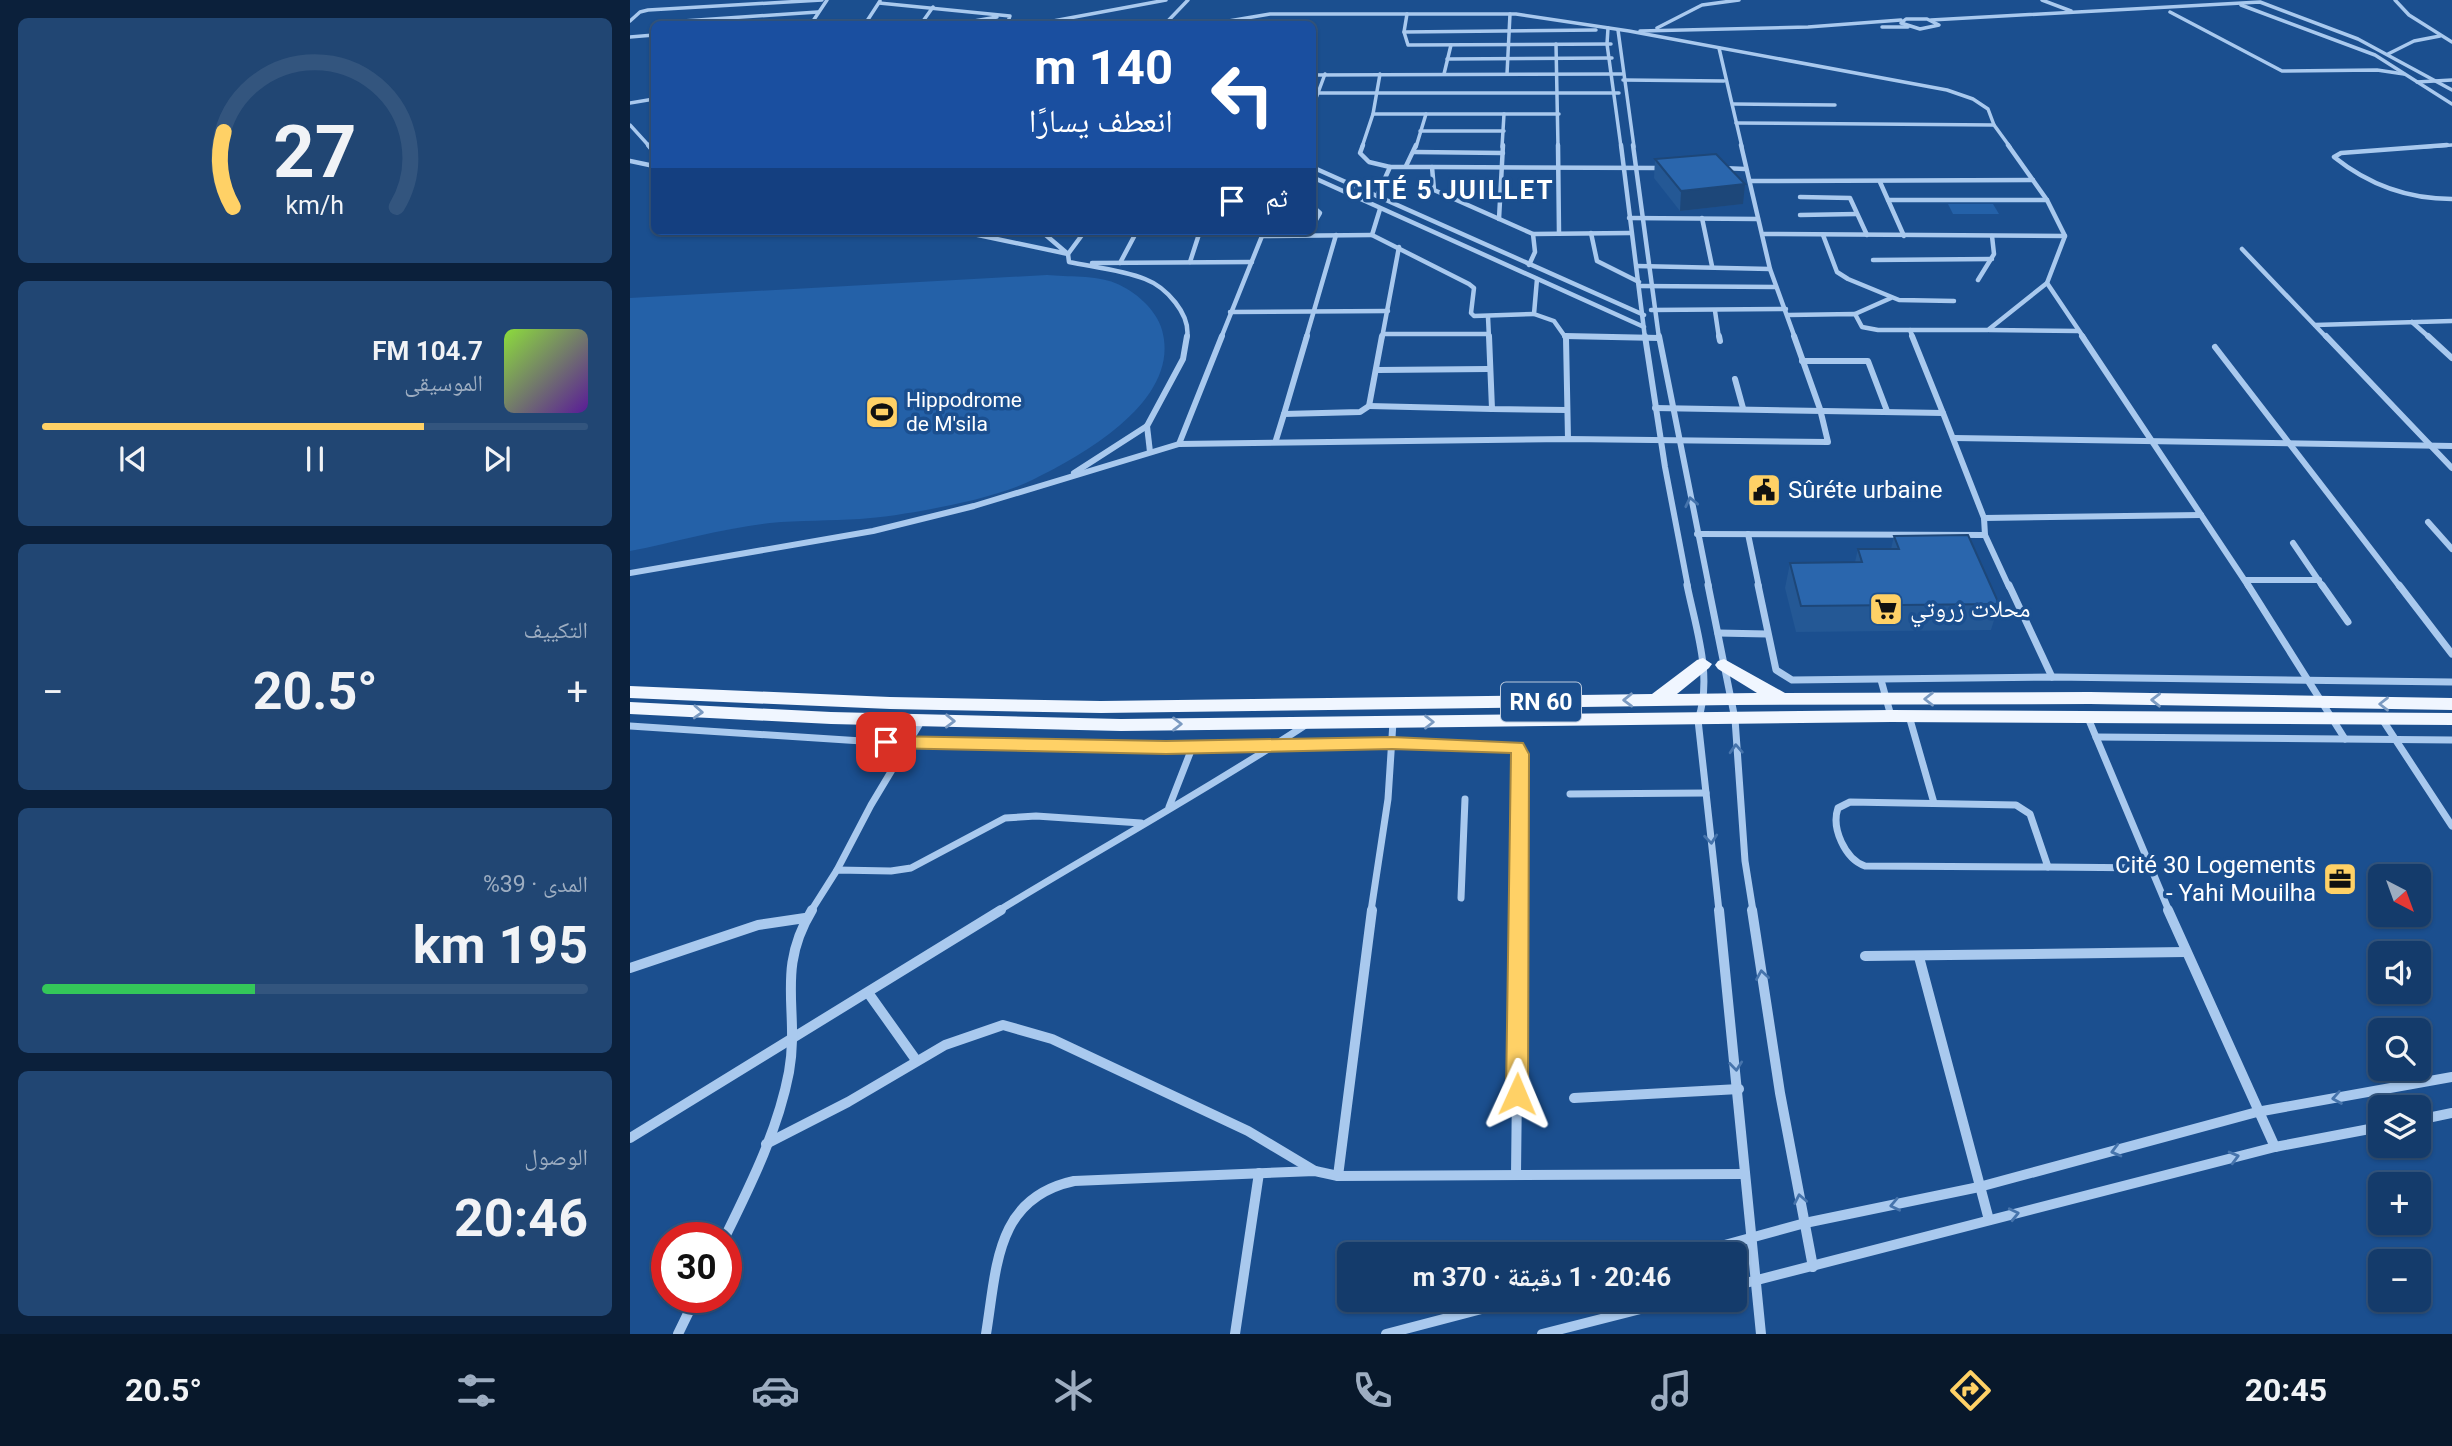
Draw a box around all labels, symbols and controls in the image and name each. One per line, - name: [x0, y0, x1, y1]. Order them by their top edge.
- text: 140 m: [1034, 39, 1173, 96]
- icon: left: [1197, 49, 1288, 140]
- text: انعطف يسارًا: [1029, 102, 1173, 140]
- text: 27: [273, 109, 357, 195]
- district label: CITÉ 5 JUILLET: [1345, 175, 1555, 205]
- icon: arrive: [1213, 182, 1251, 220]
- text: ثم: [1265, 183, 1288, 213]
- text: km/h: [286, 190, 344, 219]
- text: 104.7 FM: [372, 336, 483, 366]
- text: الموسيقى: [404, 370, 483, 397]
- place label: Hippodrome de M'sila: [906, 388, 1022, 436]
- sports icon: Hippodrome de M'sila: [863, 393, 901, 431]
- icon: previous: [114, 440, 152, 478]
- icon: pause: [296, 440, 334, 478]
- icon: next: [478, 440, 516, 478]
- public building icon: Sûréte urbaine: [1745, 471, 1783, 509]
- place label: Sûréte urbaine: [1788, 476, 1942, 504]
- one-way arrow: [1684, 496, 1699, 508]
- supermarket icon: محلات زروتي: [1867, 590, 1905, 628]
- place label: محلات زروتي: [1910, 595, 2031, 628]
- text: التكييف: [523, 617, 588, 644]
- text: 20.5°: [253, 661, 378, 722]
- text: −: [42, 670, 64, 714]
- text: +: [566, 670, 588, 714]
- road number: RN 60: [1501, 682, 1581, 722]
- one-way arrow: [1923, 691, 1934, 707]
- one-way arrow: [1622, 692, 1633, 708]
- one-way arrow: [2151, 692, 2161, 708]
- one-way arrow: [2378, 696, 2389, 712]
- one-way arrow: [693, 704, 704, 719]
- pin: [856, 712, 916, 772]
- one-way arrow: [945, 713, 956, 729]
- one-way arrow: [1425, 714, 1435, 730]
- one-way arrow: [1172, 717, 1183, 732]
- icon: arrive: [867, 723, 905, 761]
- one-way arrow: [1728, 744, 1743, 755]
- one-way arrow: [1704, 834, 1719, 845]
- place label: Cité 30 Logements - Yahi Mouilha: [2115, 851, 2316, 907]
- office icon: Cité 30 Logements - Yahi Mouilha: [2321, 860, 2359, 898]
- north arrow: [2368, 864, 2431, 928]
- map controls: [2368, 864, 2431, 1312]
- text: المدى · 39%: [483, 871, 588, 898]
- text: 195 km: [413, 915, 588, 976]
- button: sound: [2368, 941, 2431, 1004]
- one-way arrow: [1755, 969, 1770, 981]
- button: search: [2368, 1018, 2431, 1081]
- position arrow: [1480, 1057, 1554, 1131]
- one-way arrow: [1728, 1060, 1743, 1071]
- one-way arrow: [2331, 1090, 2343, 1105]
- button: layers: [2368, 1095, 2431, 1158]
- one-way arrow: [2110, 1143, 2122, 1157]
- text: الوصول: [524, 1144, 588, 1171]
- one-way arrow: [2228, 1151, 2240, 1165]
- button: +: [2368, 1172, 2431, 1235]
- text: 20:46: [454, 1188, 588, 1249]
- one-way arrow: [1794, 1193, 1809, 1205]
- one-way arrow: [1889, 1196, 1901, 1211]
- one-way arrow: [2008, 1208, 2020, 1222]
- speed limit sign: 30: [651, 1222, 742, 1313]
- button: −: [2368, 1249, 2431, 1312]
- text: 20:46 · 1 دقيقة · 370 m: [1413, 1262, 1671, 1292]
- icon: filters: [452, 1366, 501, 1415]
- icon: car: [751, 1366, 800, 1415]
- icon: climate: [1049, 1366, 1098, 1415]
- icon: phone: [1348, 1366, 1397, 1415]
- icon: music: [1647, 1366, 1696, 1415]
- icon: directions: [1946, 1366, 1995, 1415]
- text: 20.5°: [125, 1371, 202, 1409]
- text: 20:45: [2245, 1371, 2327, 1409]

